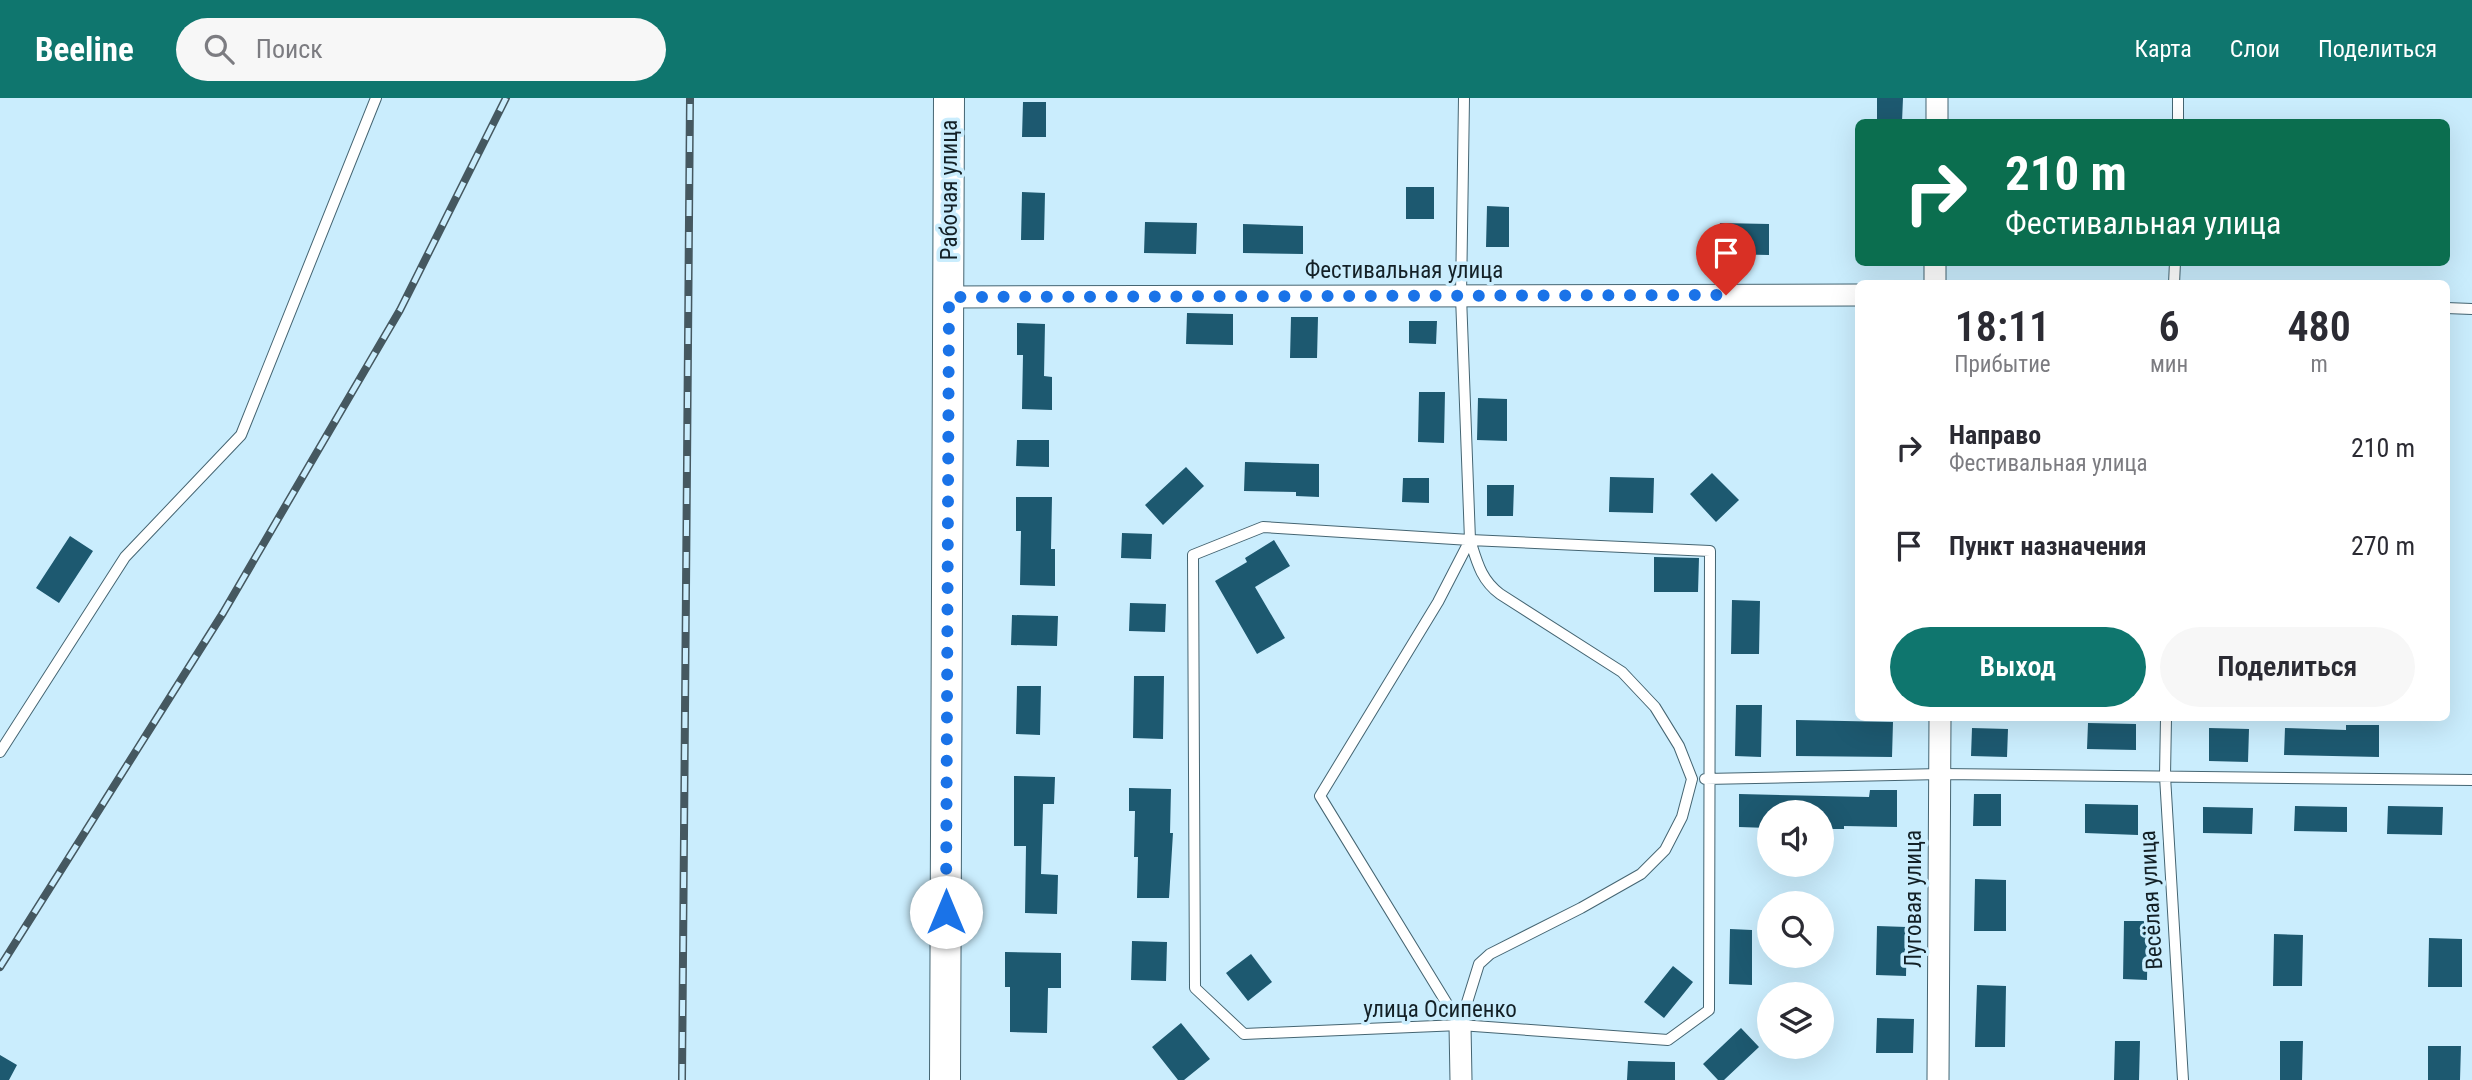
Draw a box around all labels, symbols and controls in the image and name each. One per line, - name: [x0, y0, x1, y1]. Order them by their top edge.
- search box: [176, 18, 666, 81]
- text: Beeline: [35, 30, 134, 69]
- icon: search: [200, 30, 238, 68]
- text: Поиск: [256, 34, 323, 64]
- text: Карта: [2134, 35, 2192, 63]
- text: Слои: [2230, 35, 2280, 63]
- text: Поделиться: [2318, 35, 2437, 63]
- street label: Рабочая улица: [936, 120, 963, 260]
- text: 210 m: [2005, 145, 2127, 202]
- icon: right: [1890, 147, 1981, 238]
- text: Фестивальная улица: [2005, 204, 2281, 242]
- pin: [1696, 223, 1756, 295]
- icon: arrive: [1707, 234, 1745, 272]
- street label: Фестивальная улица: [1305, 257, 1503, 284]
- text: 18:11: [1955, 302, 2050, 351]
- text: 6: [2158, 302, 2180, 351]
- text: 480: [2287, 302, 2351, 351]
- text: Прибытие: [1954, 351, 2051, 378]
- text: мин: [2150, 351, 2188, 378]
- text: m: [2310, 351, 2328, 378]
- text: Направо: [1949, 420, 2041, 450]
- icon: right: [1890, 429, 1928, 467]
- text: 210 m: [2351, 433, 2415, 463]
- text: Фестивальная улица: [1949, 450, 2148, 477]
- icon: arrive: [1890, 527, 1928, 565]
- text: Пункт назначения: [1949, 531, 2147, 561]
- text: 270 m: [2351, 531, 2415, 561]
- button: Выход: [1890, 627, 2146, 707]
- button: Поделиться: [2160, 627, 2415, 707]
- map controls: [1757, 800, 1834, 1059]
- button: sound: [1757, 800, 1834, 877]
- street label: Луговая улица: [1900, 830, 1927, 968]
- street label: Весёлая улица: [2134, 830, 2168, 970]
- position arrow: [909, 875, 983, 949]
- button: search: [1757, 891, 1834, 968]
- button: layers: [1757, 982, 1834, 1059]
- street label: улица Осипенко: [1363, 996, 1517, 1023]

